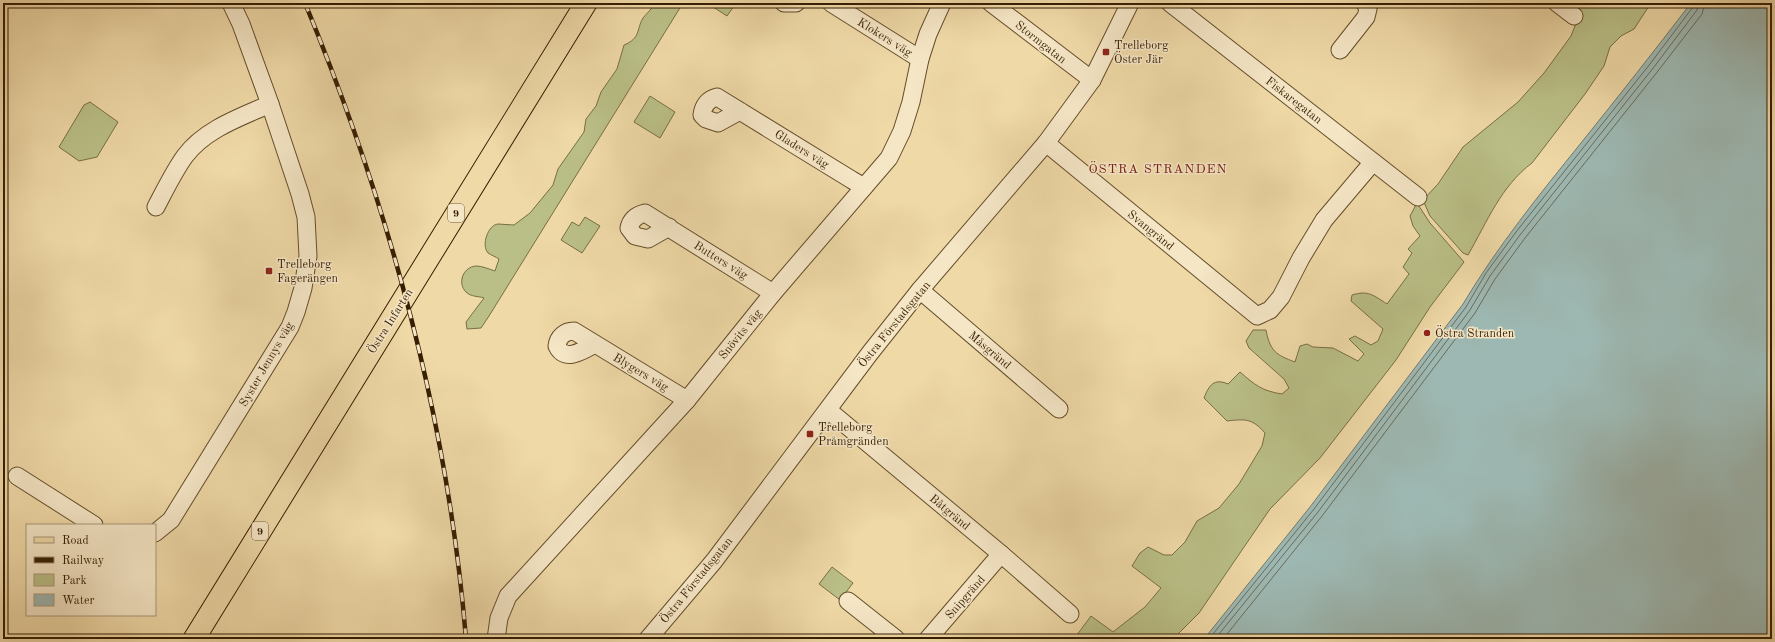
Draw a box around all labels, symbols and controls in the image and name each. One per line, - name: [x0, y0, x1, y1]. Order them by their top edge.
- street label: Klokers väg: [855, 16, 914, 60]
- street label: Stormgatan: [1013, 19, 1069, 67]
- place label: Trelleborg Öster Jär: [1114, 40, 1169, 66]
- marker: Trelleborg Öster Jär: [1101, 47, 1111, 57]
- street label: Fiskaregatan: [1263, 75, 1324, 127]
- street label: Gladers väg: [772, 128, 831, 172]
- district label: ÖSTRA STRANDEN: [1088, 160, 1228, 176]
- road number: 9: [448, 204, 464, 222]
- street label: Svangränd: [1125, 209, 1176, 253]
- street label: Butters väg: [691, 240, 750, 282]
- place label: Trelleborg Fagerängen: [277, 259, 339, 285]
- marker: Trelleborg Fagerängen: [264, 266, 274, 276]
- street label: Östra Förstadsgatan: [853, 276, 933, 370]
- street label: Östra Infarten: [363, 284, 416, 356]
- street label: Snövits väg: [717, 307, 765, 362]
- street label: Syster Jennys väg: [238, 320, 296, 409]
- place label: Östra Stranden: [1435, 324, 1515, 340]
- marker: Östra Stranden: [1422, 328, 1432, 338]
- street label: Måsgränd: [966, 330, 1013, 372]
- street label: Blygers väg: [611, 352, 671, 394]
- place label: Trelleborg Pråmgränden: [818, 422, 889, 448]
- marker: Trelleborg Pråmgränden: [805, 429, 815, 439]
- street label: Båtgränd: [927, 493, 972, 533]
- road number: 9: [252, 522, 268, 540]
- legend: [26, 524, 156, 616]
- street label: Östra Förstadsgatan: [655, 532, 735, 626]
- text: Road: [62, 535, 89, 547]
- text: Railway: [62, 555, 105, 567]
- street label: Snipgränd: [944, 574, 988, 622]
- text: Park: [62, 575, 87, 587]
- text: Water: [62, 595, 95, 607]

